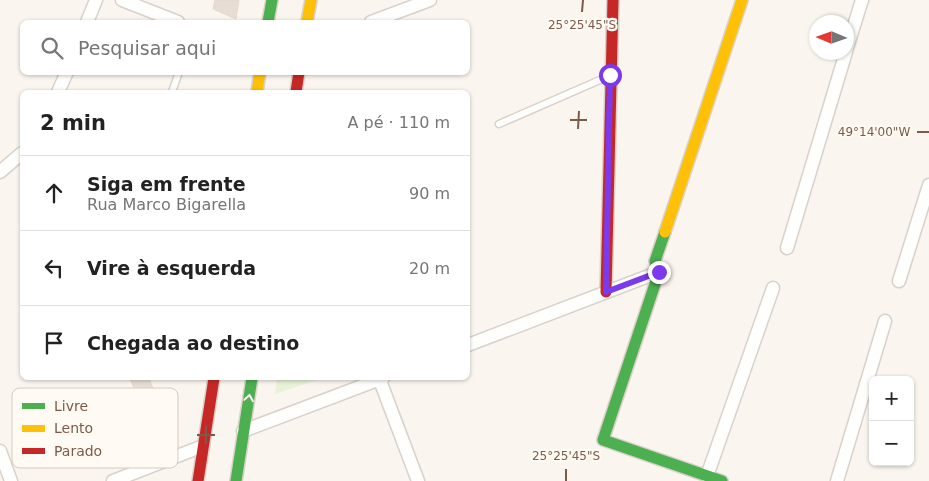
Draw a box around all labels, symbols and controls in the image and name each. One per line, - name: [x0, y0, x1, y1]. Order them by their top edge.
- north arrow: [809, 15, 854, 60]
- text: 25°25'45"S: [548, 18, 616, 32]
- search box: [20, 20, 470, 75]
- icon: search: [38, 34, 66, 62]
- text: Pesquisar aqui: [78, 37, 216, 59]
- route start: [599, 64, 622, 87]
- text: 2 min: [40, 111, 106, 135]
- text: A pé · 110 m: [348, 113, 450, 132]
- text: 49°14'00"W: [838, 125, 910, 139]
- text: Siga em frente: [87, 173, 246, 195]
- icon: ahead: [40, 179, 68, 207]
- text: 90 m: [409, 184, 450, 203]
- text: Rua Marco Bigarella: [87, 195, 246, 214]
- icon: left: [40, 254, 68, 282]
- text: Vire à esquerda: [87, 257, 256, 279]
- text: 20 m: [409, 259, 450, 278]
- route end: [648, 261, 671, 284]
- icon: arrive: [40, 329, 68, 357]
- text: Chegada ao destino: [87, 332, 299, 354]
- map controls: [869, 376, 914, 466]
- button: +: [869, 376, 914, 421]
- legend: [12, 388, 178, 468]
- one-way arrow: [243, 394, 253, 403]
- text: Livre: [54, 398, 88, 414]
- text: Lento: [54, 420, 93, 436]
- button: −: [869, 421, 914, 466]
- text: Parado: [54, 443, 102, 459]
- text: 25°25'45"S: [532, 449, 600, 463]

